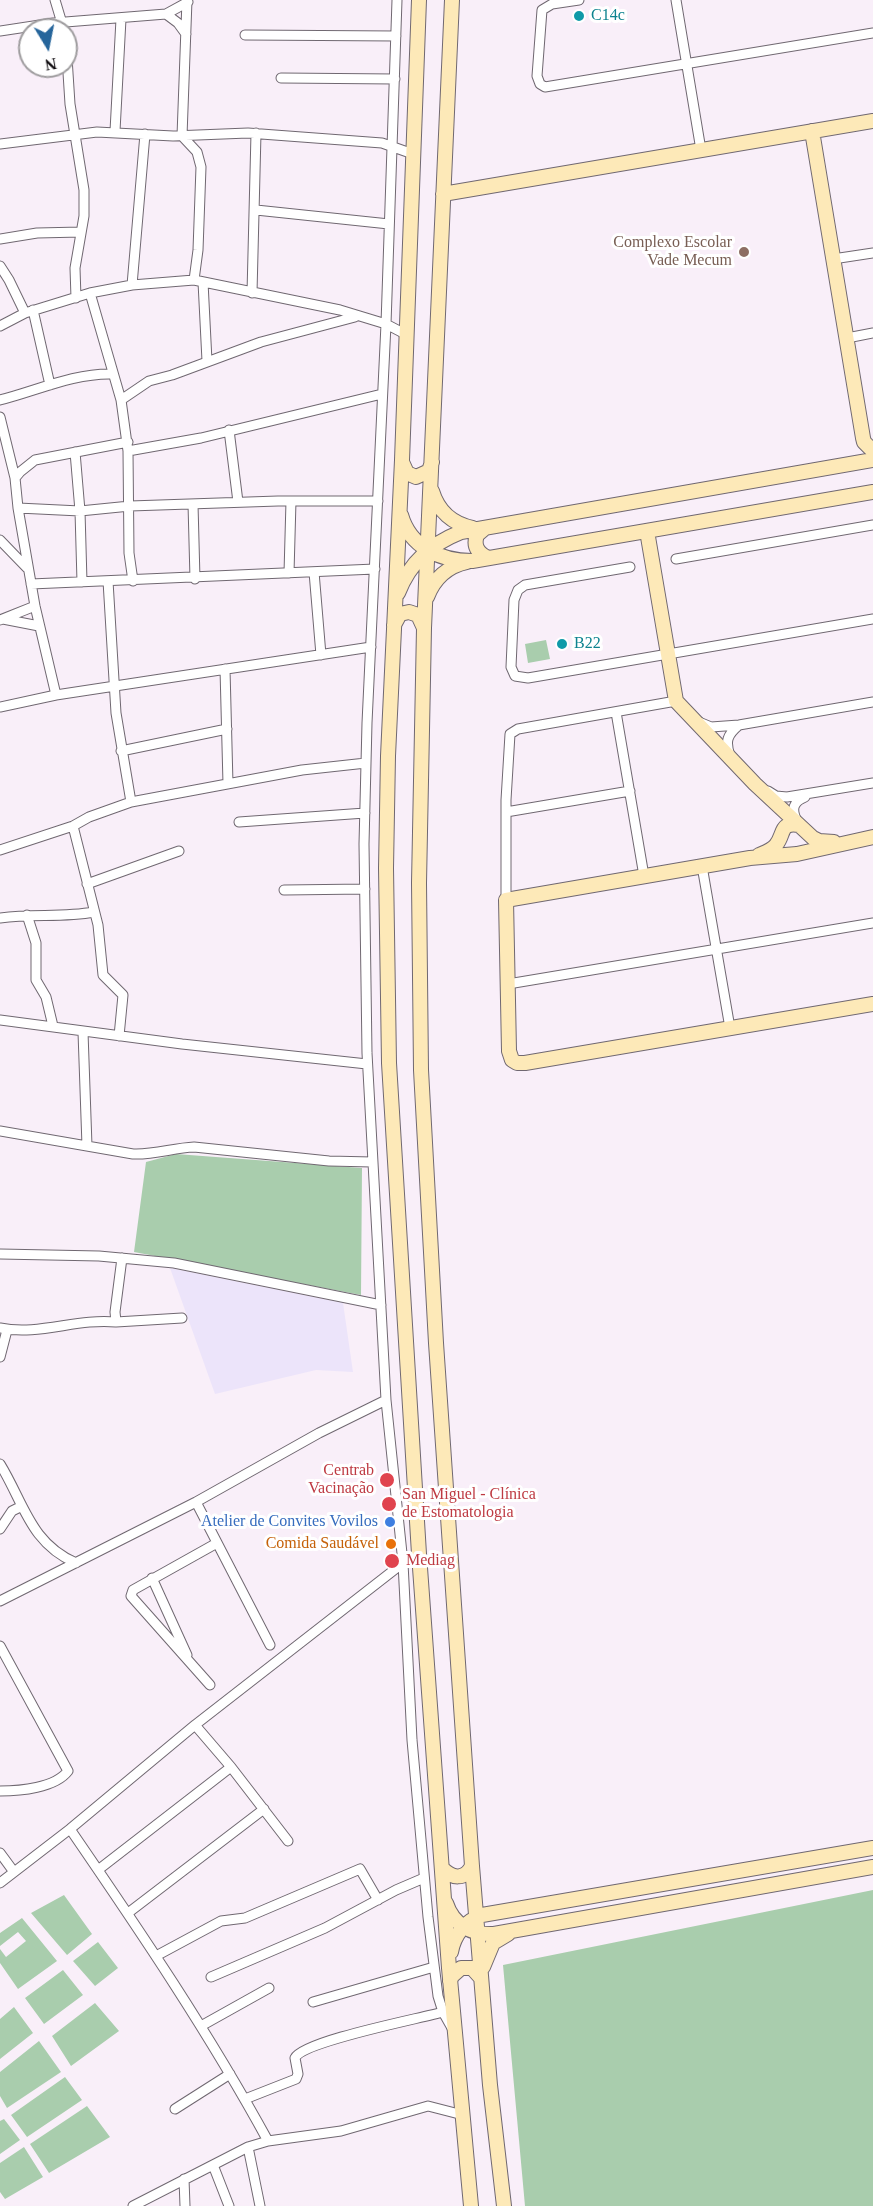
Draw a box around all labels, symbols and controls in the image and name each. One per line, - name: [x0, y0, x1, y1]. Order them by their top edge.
- place label: C14c: [591, 6, 625, 26]
- marker: C14c: [572, 9, 586, 23]
- north arrow: [18, 18, 78, 78]
- text: N: [44, 55, 58, 74]
- place label: Complexo Escolar Vade Mecum: [613, 233, 732, 271]
- marker: Complexo Escolar Vade Mecum: [737, 245, 751, 259]
- place label: B22: [574, 634, 601, 654]
- marker: B22: [555, 637, 569, 651]
- place label: Centrab Vacinação: [308, 1461, 374, 1499]
- marker: Centrab Vacinação: [378, 1471, 396, 1489]
- place label: San Miguel - Clínica de Estomatologia: [402, 1485, 536, 1523]
- marker: San Miguel - Clínica de Estomatologia: [380, 1495, 398, 1513]
- place label: Atelier de Convites Vovilos: [201, 1512, 378, 1532]
- marker: Atelier de Convites Vovilos: [383, 1515, 397, 1529]
- place label: Comida Saudável: [266, 1534, 379, 1554]
- marker: Comida Saudável: [384, 1537, 398, 1551]
- place label: Mediag: [406, 1551, 455, 1571]
- marker: Mediag: [383, 1552, 401, 1570]

